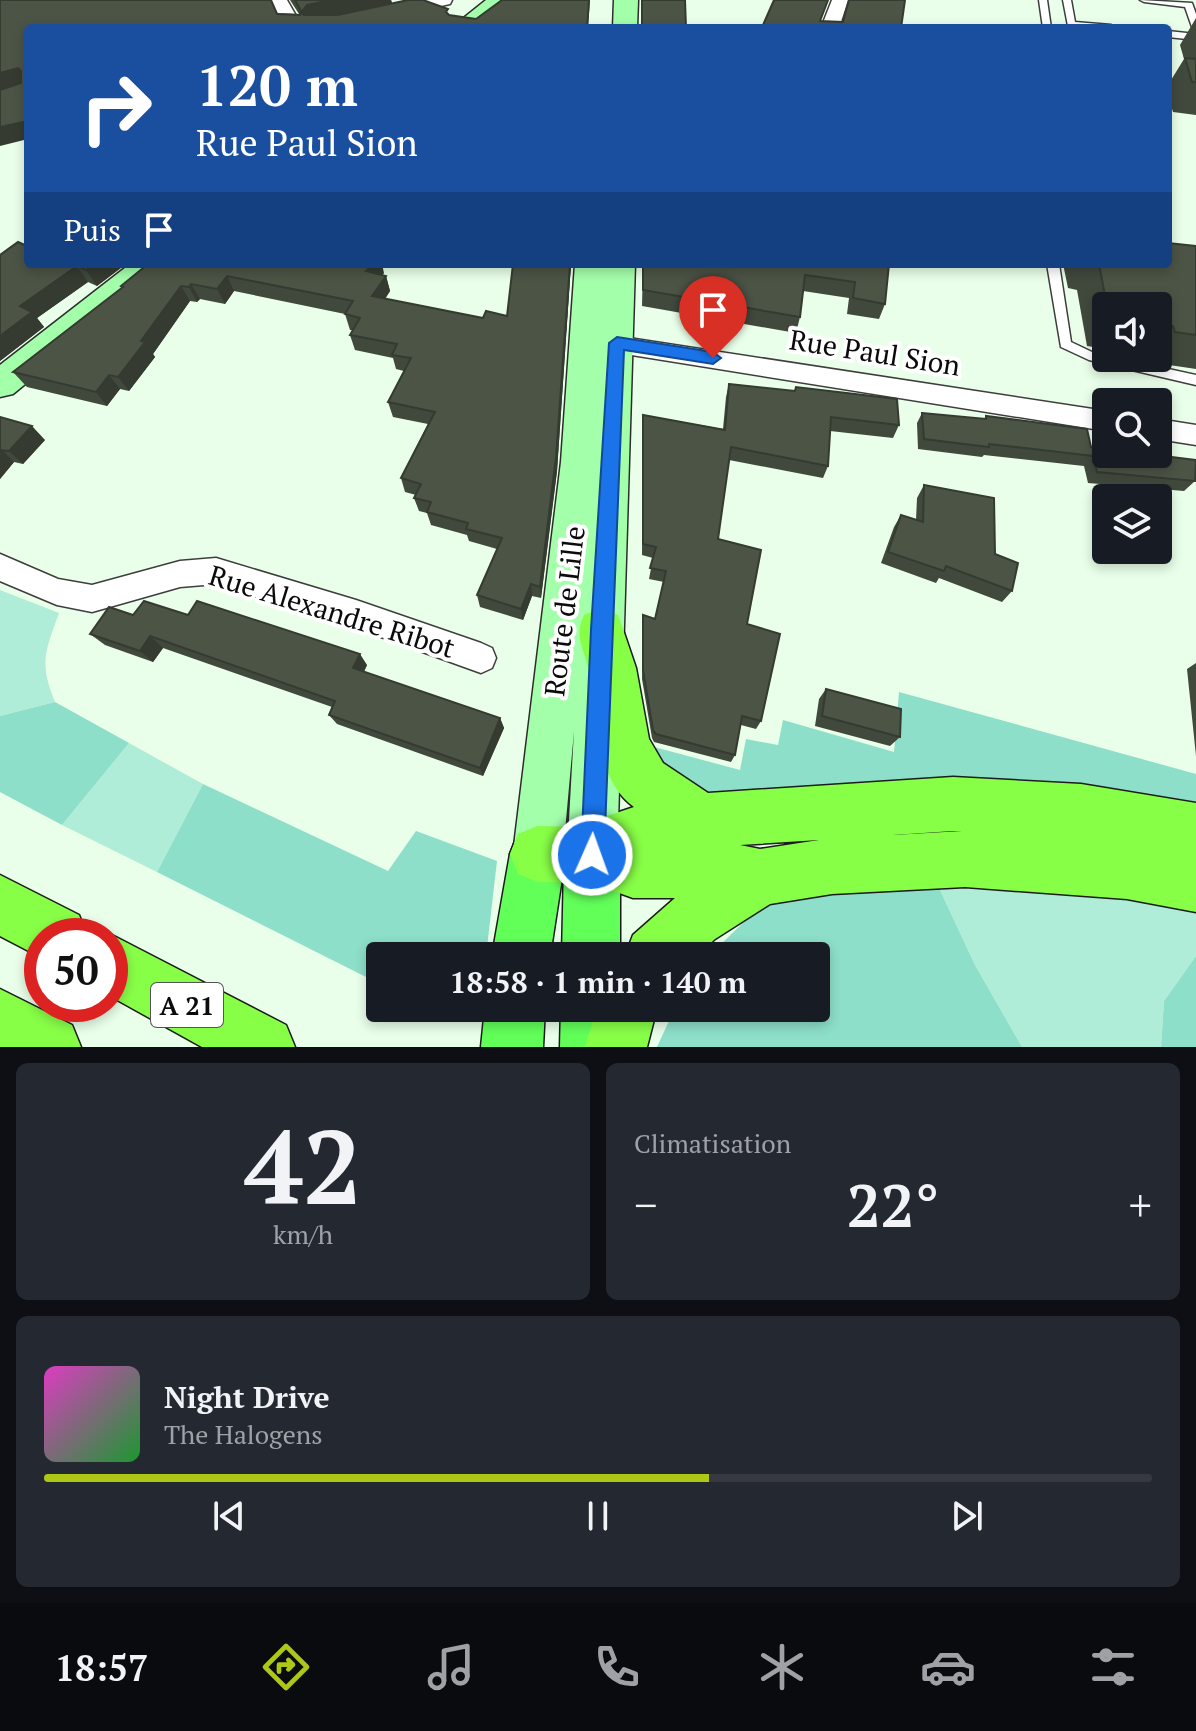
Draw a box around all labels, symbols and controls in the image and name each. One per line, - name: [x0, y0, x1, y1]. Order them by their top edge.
- text: 120 m: [196, 48, 358, 122]
- icon: right: [64, 56, 168, 160]
- text: Rue Paul Sion: [196, 119, 418, 166]
- icon: arrive: [137, 208, 181, 252]
- text: Puis: [64, 210, 121, 250]
- pin: [679, 276, 747, 358]
- icon: arrive: [691, 288, 735, 332]
- map controls: [1092, 292, 1172, 564]
- button: sound: [1092, 292, 1172, 372]
- street label: Rue Paul Sion: [787, 320, 963, 384]
- button: search: [1092, 388, 1172, 468]
- button: layers: [1092, 484, 1172, 564]
- street label: Route de Lille: [535, 524, 593, 698]
- street label: Rue Alexandre Ribot: [205, 556, 460, 666]
- position arrow: [550, 813, 634, 897]
- speed limit sign: 50: [24, 918, 128, 1022]
- text: 18:58 · 1 min · 140 m: [450, 962, 746, 1002]
- road number: A 21: [151, 983, 223, 1027]
- text: 42: [244, 1096, 362, 1234]
- text: Climatisation: [634, 1126, 791, 1160]
- text: 22°: [847, 1165, 939, 1244]
- text: −: [634, 1175, 657, 1234]
- text: +: [1129, 1175, 1152, 1234]
- text: km/h: [273, 1217, 333, 1251]
- text: Night Drive: [164, 1377, 330, 1417]
- text: The Halogens: [164, 1417, 322, 1451]
- icon: previous: [207, 1494, 251, 1538]
- icon: pause: [576, 1494, 620, 1538]
- icon: next: [945, 1494, 989, 1538]
- icon: directions: [258, 1639, 314, 1695]
- icon: music: [423, 1639, 479, 1695]
- icon: phone: [589, 1639, 645, 1695]
- icon: climate: [754, 1639, 810, 1695]
- icon: car: [920, 1639, 976, 1695]
- icon: filters: [1085, 1639, 1141, 1695]
- text: 18:57: [55, 1644, 148, 1691]

